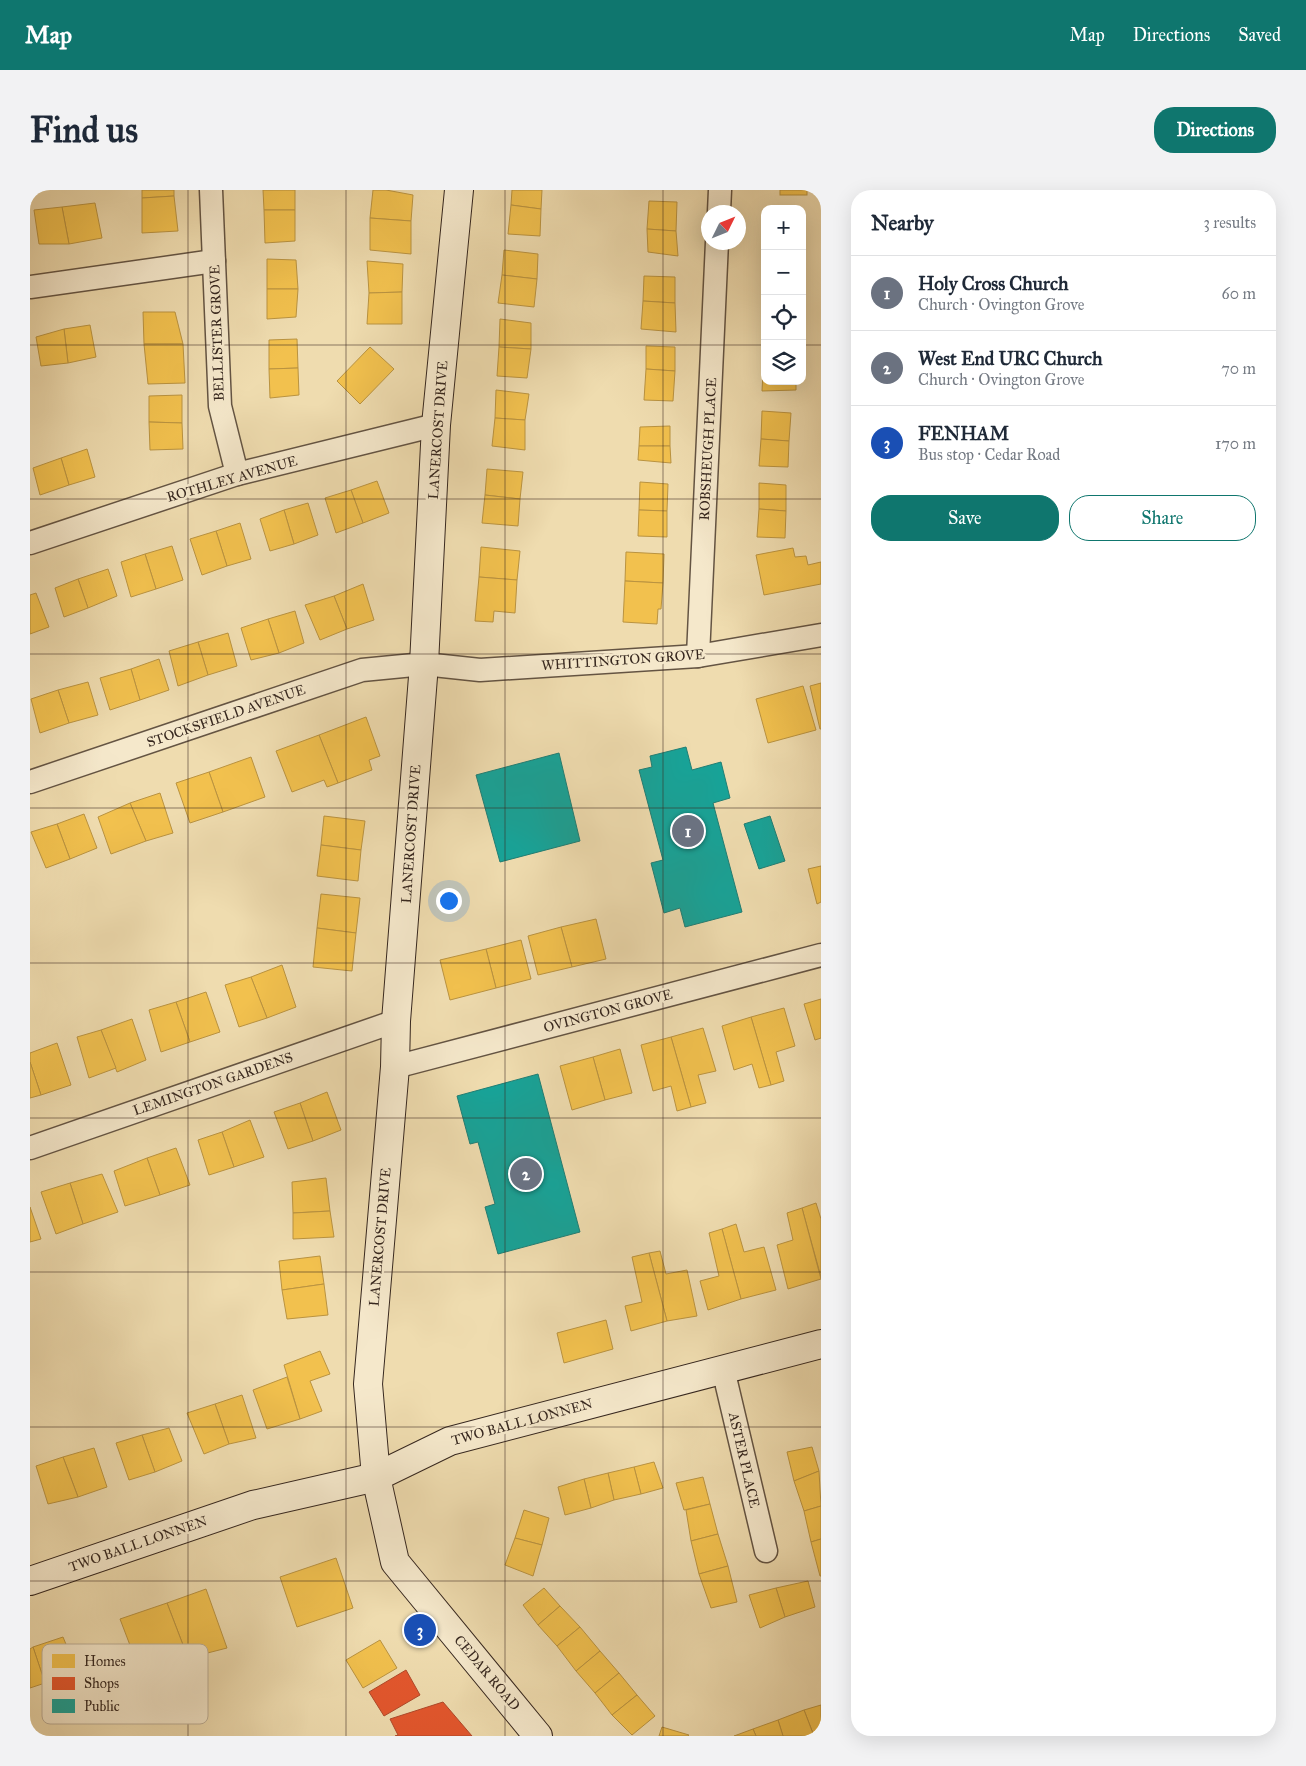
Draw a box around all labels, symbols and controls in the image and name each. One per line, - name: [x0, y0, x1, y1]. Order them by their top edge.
- text: Map: [25, 20, 72, 50]
- text: Map: [1069, 24, 1105, 46]
- text: Directions: [1133, 24, 1210, 46]
- text: Saved: [1238, 24, 1281, 46]
- button: Directions: [1154, 107, 1276, 153]
- text: Find us: [30, 109, 138, 152]
- north arrow: [701, 205, 746, 250]
- map controls: [761, 205, 806, 385]
- button: +: [761, 205, 806, 250]
- text: Nearby: [871, 210, 934, 236]
- text: 3 results: [1203, 213, 1256, 232]
- button: −: [761, 250, 806, 295]
- street label: BELLISTER GROVE: [206, 265, 228, 401]
- text: Holy Cross Church: [918, 272, 1068, 295]
- text: 1: [884, 284, 890, 303]
- text: 60 m: [1222, 284, 1256, 303]
- button: locate: [761, 295, 806, 340]
- text: Church · Ovington Grove: [918, 295, 1084, 314]
- button: layers: [761, 340, 806, 385]
- text: West End URC Church: [918, 347, 1103, 370]
- text: 2: [883, 359, 891, 378]
- text: 70 m: [1221, 359, 1256, 378]
- street label: LANERCOST DRIVE: [425, 360, 451, 500]
- text: Church · Ovington Grove: [918, 370, 1084, 389]
- street label: ROBSHEUGH PLACE: [696, 377, 720, 521]
- text: FENHAM: [918, 422, 1009, 445]
- text: 3: [884, 434, 890, 453]
- text: 170 m: [1215, 434, 1256, 453]
- text: Bus stop · Cedar Road: [918, 445, 1060, 464]
- street label: ROTHLEY AVENUE: [165, 452, 299, 506]
- button: Save: [871, 495, 1059, 541]
- button: Share: [1069, 495, 1256, 541]
- street label: WHITTINGTON GROVE: [541, 646, 705, 674]
- street label: STOCKSFIELD AVENUE: [145, 681, 307, 751]
- street label: LANERCOST DRIVE: [398, 764, 424, 904]
- pin: 1: [672, 812, 704, 850]
- your location: [436, 888, 462, 914]
- street label: OVINGTON GROVE: [542, 986, 674, 1036]
- street label: LEMINGTON GARDENS: [131, 1049, 295, 1119]
- pin: 2: [510, 1155, 542, 1193]
- street label: LANERCOST DRIVE: [365, 1167, 395, 1307]
- street label: TWO BALL LONNEN: [450, 1395, 595, 1449]
- street label: ASTER PLACE: [725, 1410, 763, 1509]
- street label: TWO BALL LONNEN: [67, 1512, 210, 1576]
- pin: 3: [404, 1611, 436, 1649]
- street label: CEDAR ROAD: [451, 1632, 523, 1714]
- legend: [42, 1644, 208, 1724]
- text: Homes: [84, 1653, 126, 1670]
- text: Shops: [84, 1675, 119, 1692]
- text: Public: [84, 1698, 120, 1715]

